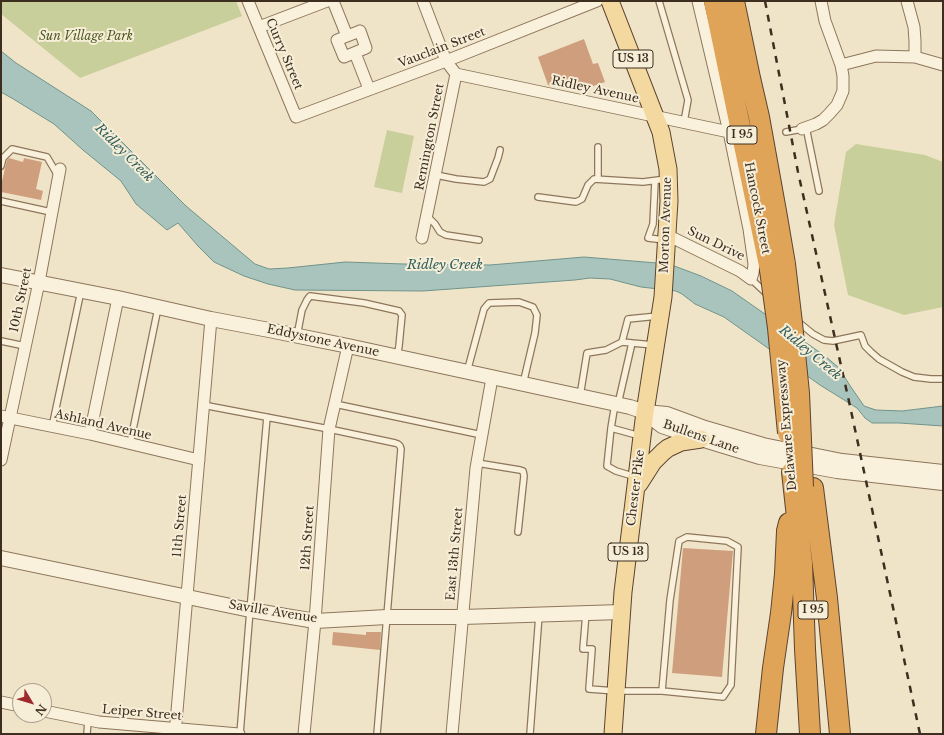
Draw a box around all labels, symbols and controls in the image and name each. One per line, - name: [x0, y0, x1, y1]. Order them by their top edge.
- street label: Curry Street: [262, 16, 306, 92]
- street label: Vauclain Street: [397, 25, 487, 71]
- park label: Sun Village Park: [39, 30, 133, 44]
- road number: US 13: [613, 50, 653, 68]
- street label: Ridley Avenue: [550, 74, 640, 106]
- street label: Remington Street: [413, 82, 447, 192]
- water label: Ridley Creek: [92, 121, 156, 185]
- road number: I 95: [727, 126, 757, 144]
- street label: Hancock Street: [741, 161, 773, 255]
- street label: Morton Avenue: [657, 177, 675, 273]
- street label: Sun Drive: [685, 224, 747, 264]
- water label: Ridley Creek: [407, 257, 483, 273]
- street label: 10th Street: [7, 266, 35, 334]
- street label: Eddystone Avenue: [266, 322, 380, 360]
- water label: Ridley Creek: [776, 323, 844, 383]
- street label: Delaware Expressway: [774, 359, 800, 491]
- street label: Ashland Avenue: [53, 407, 153, 443]
- street label: Bullens Lane: [661, 417, 741, 457]
- street label: Chester Pike: [624, 449, 648, 527]
- street label: 11th Street: [170, 494, 190, 558]
- street label: 12th Street: [299, 505, 317, 571]
- street label: East 13th Street: [444, 507, 466, 601]
- road number: US 13: [608, 543, 648, 561]
- street label: Saville Avenue: [228, 598, 318, 626]
- road number: I 95: [798, 601, 828, 619]
- north arrow: [12, 683, 52, 723]
- text: N: [32, 701, 49, 718]
- street label: Leiper Street: [102, 702, 182, 724]

